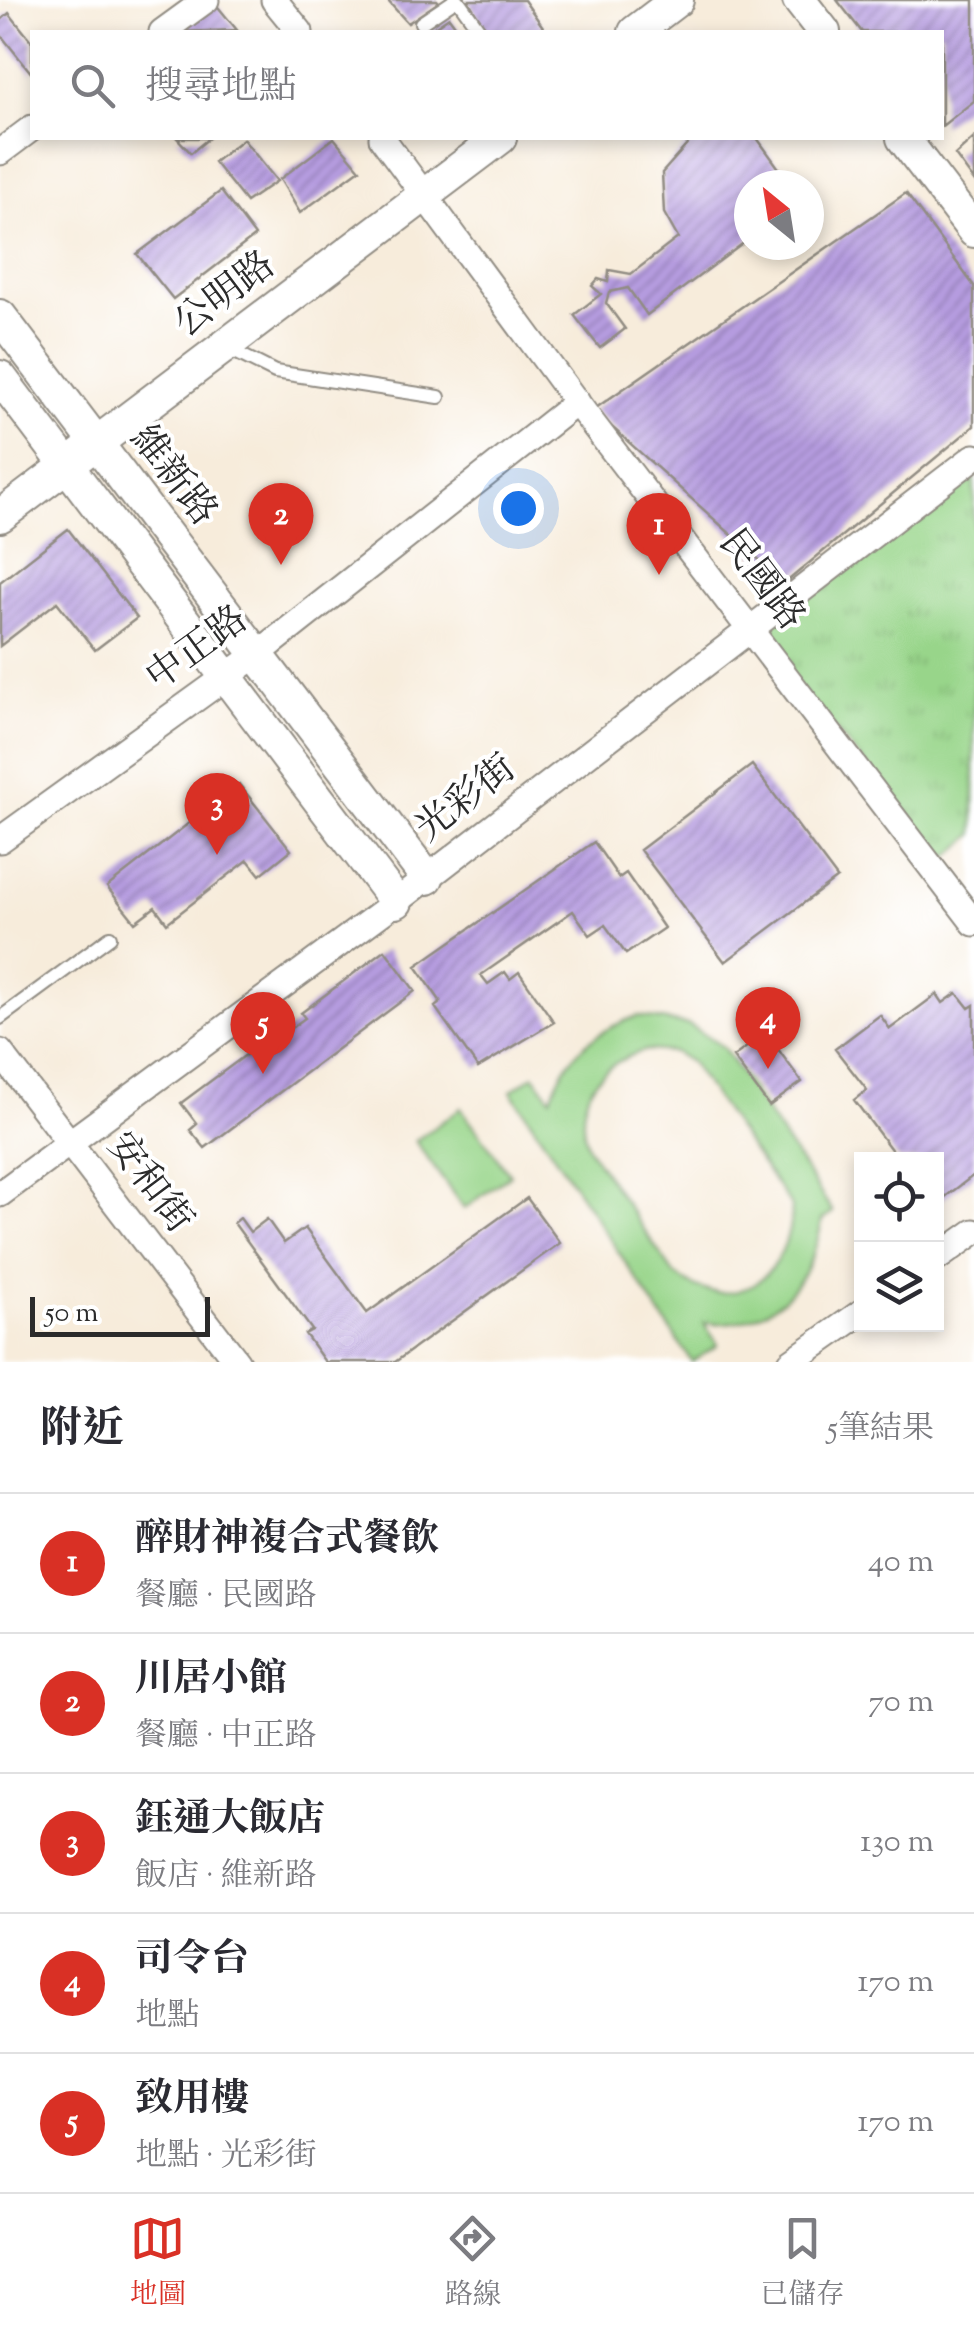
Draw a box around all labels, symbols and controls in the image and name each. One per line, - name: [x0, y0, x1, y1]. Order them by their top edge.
- search box: [30, 30, 944, 140]
- icon: search: [65, 58, 120, 113]
- text: 搜尋地點: [145, 62, 297, 116]
- north arrow: [734, 170, 824, 260]
- street label: 公明路: [164, 240, 288, 352]
- street label: 維新路: [116, 415, 228, 539]
- pin: 2: [248, 482, 314, 565]
- your location: [493, 483, 544, 534]
- pin: 1: [626, 492, 692, 575]
- street label: 民國路: [704, 519, 816, 643]
- street label: 中正路: [136, 595, 260, 705]
- street label: 光彩街: [405, 744, 529, 856]
- pin: 3: [184, 772, 250, 855]
- pin: 4: [736, 986, 800, 1069]
- pin: 5: [230, 992, 296, 1074]
- street label: 安和街: [92, 1122, 204, 1246]
- map controls: [854, 1152, 944, 1332]
- button: locate: [854, 1152, 944, 1242]
- button: layers: [854, 1242, 944, 1332]
- scale bar: [30, 1292, 210, 1336]
- text: 50 m: [45, 1294, 99, 1334]
- text: 附近: [40, 1401, 124, 1461]
- text: 5筆結果: [827, 1407, 934, 1453]
- text: 醉財神複合式餐飲: [135, 1514, 439, 1568]
- text: 1: [67, 1540, 78, 1586]
- text: 40 m: [868, 1540, 934, 1586]
- text: 餐廳 · 民國路: [135, 1574, 317, 1620]
- text: 川居小館: [135, 1654, 287, 1708]
- text: 2: [65, 1680, 80, 1726]
- text: 70 m: [868, 1680, 934, 1726]
- text: 餐廳 · 中正路: [135, 1714, 317, 1760]
- text: 鈺通大飯店: [135, 1794, 325, 1848]
- text: 3: [66, 1820, 79, 1866]
- text: 130 m: [860, 1820, 934, 1866]
- text: 飯店 · 維新路: [135, 1854, 317, 1900]
- text: 司令台: [135, 1934, 249, 1988]
- text: 4: [64, 1960, 81, 2006]
- text: 170 m: [857, 1960, 934, 2006]
- text: 地點: [135, 1994, 199, 2040]
- text: 致用樓: [135, 2074, 249, 2128]
- text: 5: [67, 2100, 78, 2146]
- text: 170 m: [857, 2100, 934, 2146]
- text: 地點 · 光彩街: [135, 2134, 317, 2180]
- tab: 地圖: [130, 2211, 186, 2316]
- tab: 路線: [445, 2211, 501, 2316]
- tab: 已儲存: [760, 2211, 844, 2316]

